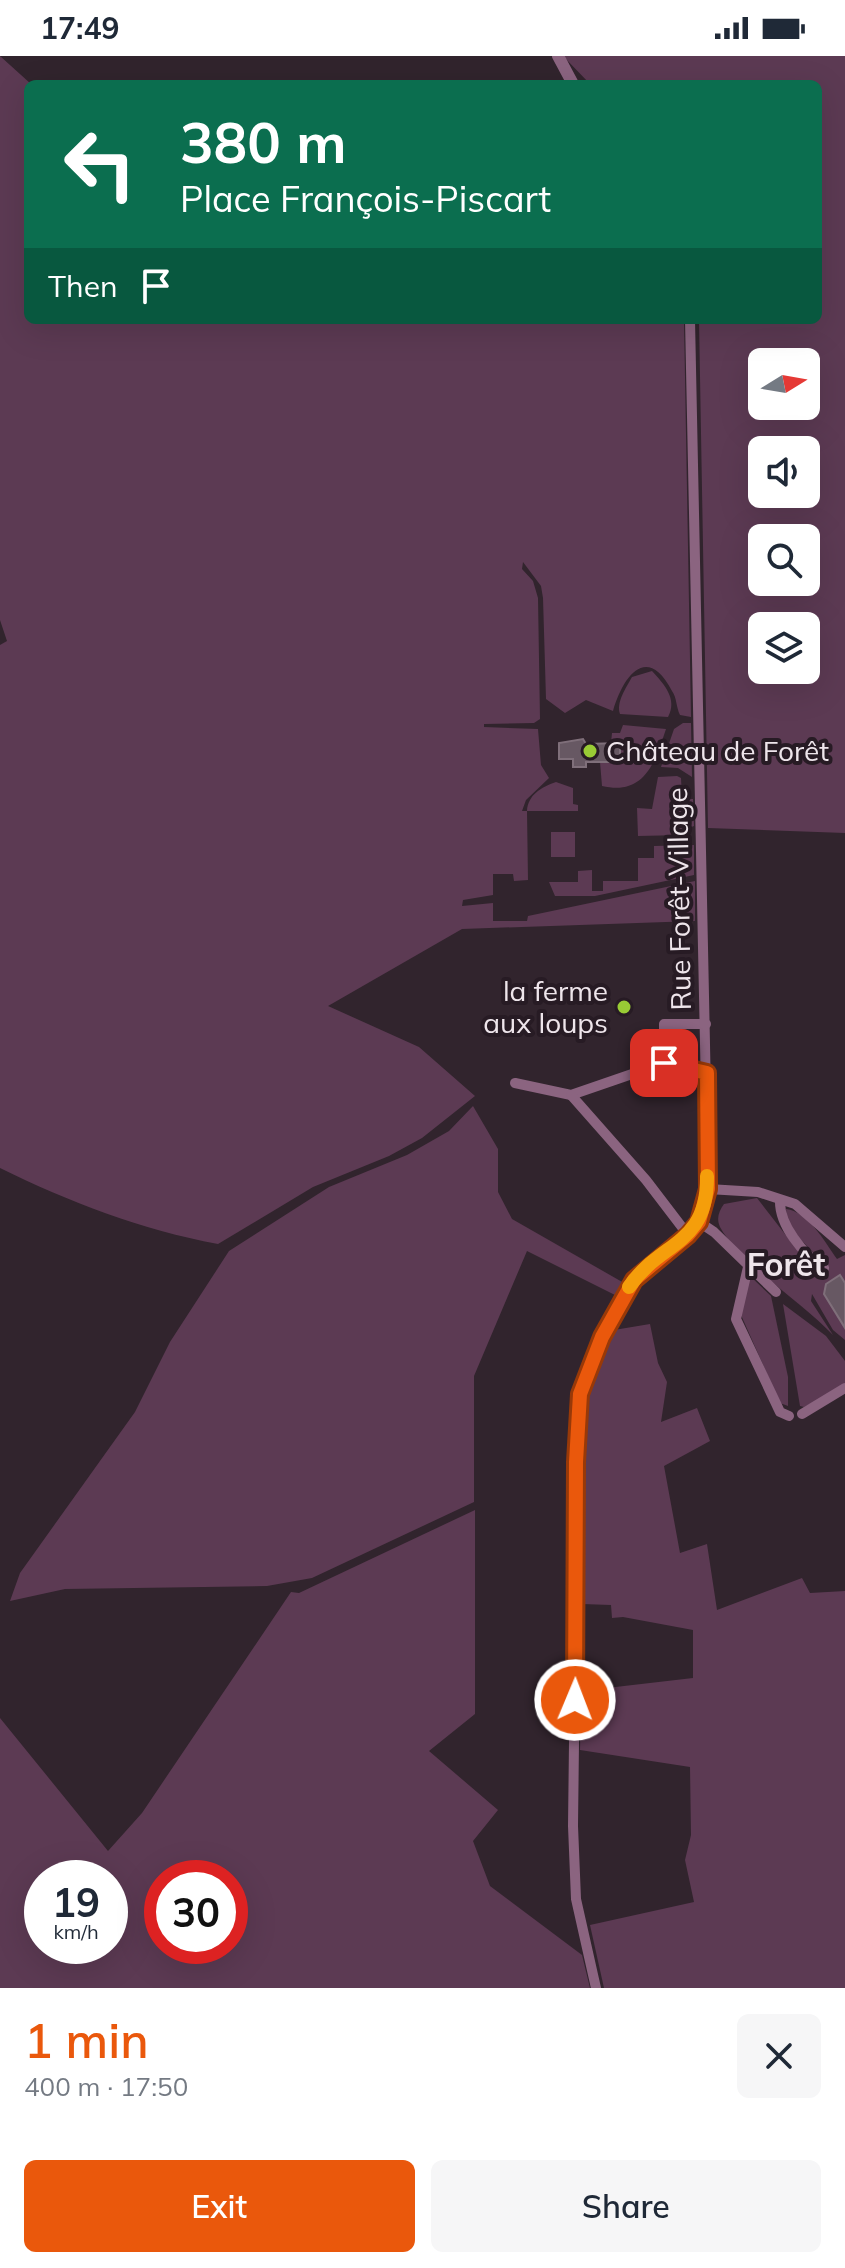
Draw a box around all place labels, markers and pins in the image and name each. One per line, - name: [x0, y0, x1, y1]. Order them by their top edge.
- place label: Château de Forêt: [606, 733, 829, 768]
- marker: Château de Forêt: [581, 742, 599, 760]
- place label: la ferme aux loups: [483, 973, 608, 1040]
- marker: la ferme aux loups: [615, 998, 633, 1016]
- pin: [630, 1029, 698, 1097]

